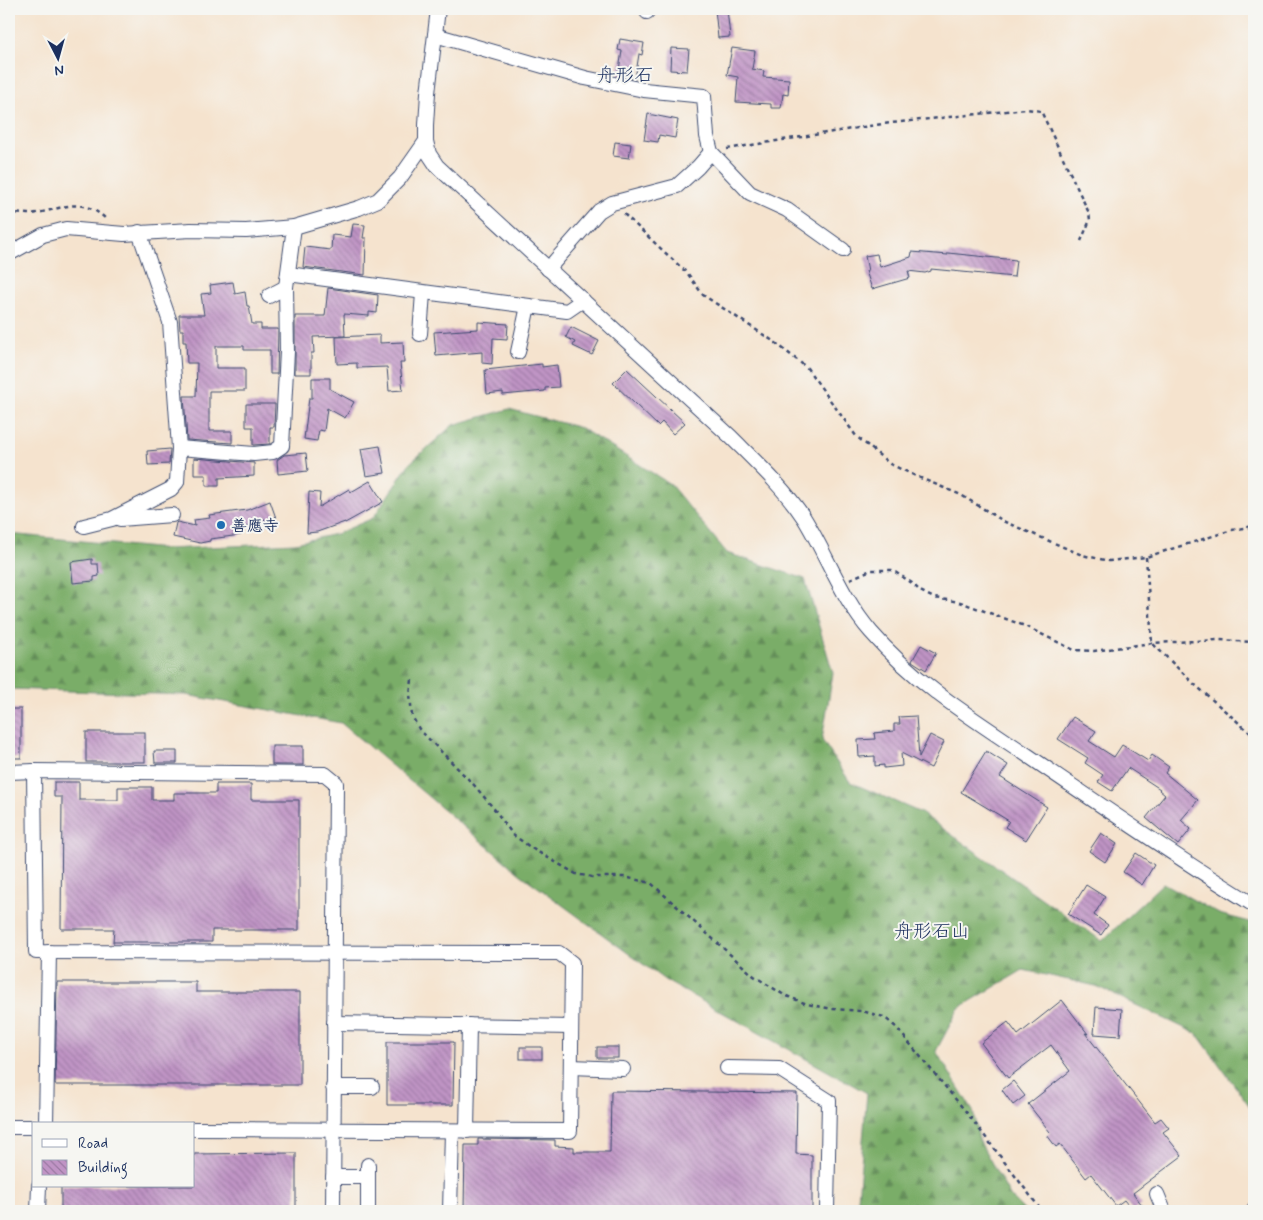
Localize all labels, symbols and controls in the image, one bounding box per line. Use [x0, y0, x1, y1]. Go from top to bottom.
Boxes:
north arrow [32, 32, 82, 82]
text: N [54, 60, 65, 79]
district label: 舟形石 [596, 63, 654, 88]
place label: 善應寺 [231, 516, 279, 537]
marker: 善應寺 [215, 519, 227, 531]
district label: 舟形石山 [894, 919, 970, 944]
legend [32, 1122, 195, 1188]
text: Road [78, 1134, 108, 1154]
text: Building [78, 1158, 128, 1179]

